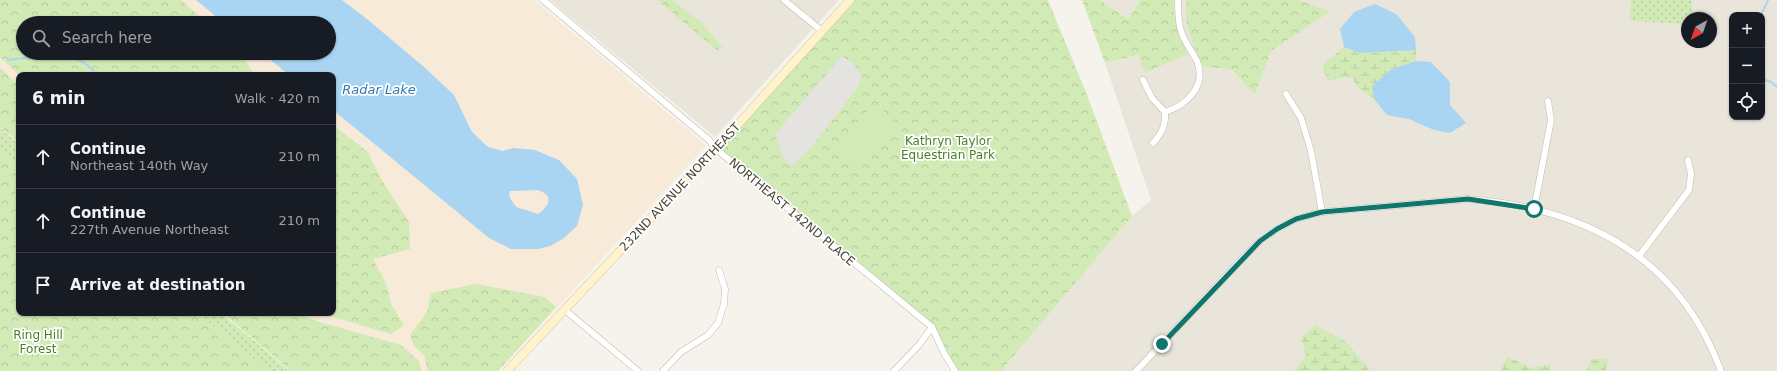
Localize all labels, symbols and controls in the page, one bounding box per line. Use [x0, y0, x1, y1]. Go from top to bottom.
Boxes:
north arrow [1681, 12, 1717, 48]
map controls [1729, 12, 1765, 120]
button: + [1729, 12, 1765, 48]
search box [16, 16, 336, 60]
icon: search [30, 27, 52, 49]
text: Search here [62, 29, 152, 47]
button: − [1729, 48, 1765, 84]
water label: Radar Lake [342, 82, 416, 97]
button: locate [1729, 84, 1765, 120]
text: 6 min [32, 88, 85, 108]
text: Walk · 420 m [235, 91, 320, 106]
street label: 232ND AVENUE NORTHEAST [617, 119, 744, 254]
park label: Kathryn Taylor Equestrian Park [901, 134, 995, 162]
text: Continue [70, 140, 146, 158]
icon: ahead [32, 146, 54, 168]
text: 210 m [278, 149, 320, 164]
street label: NORTHEAST 142ND PLACE [726, 155, 858, 269]
text: Northeast 140th Way [70, 158, 208, 173]
route start [1525, 200, 1543, 218]
text: Continue [70, 204, 146, 222]
icon: ahead [32, 210, 54, 232]
text: 210 m [278, 213, 320, 228]
text: 227th Avenue Northeast [70, 222, 229, 237]
icon: arrive [32, 274, 54, 296]
text: Arrive at destination [70, 276, 245, 294]
park label: Ring Hill Forest [13, 328, 63, 356]
route end [1153, 335, 1171, 353]

